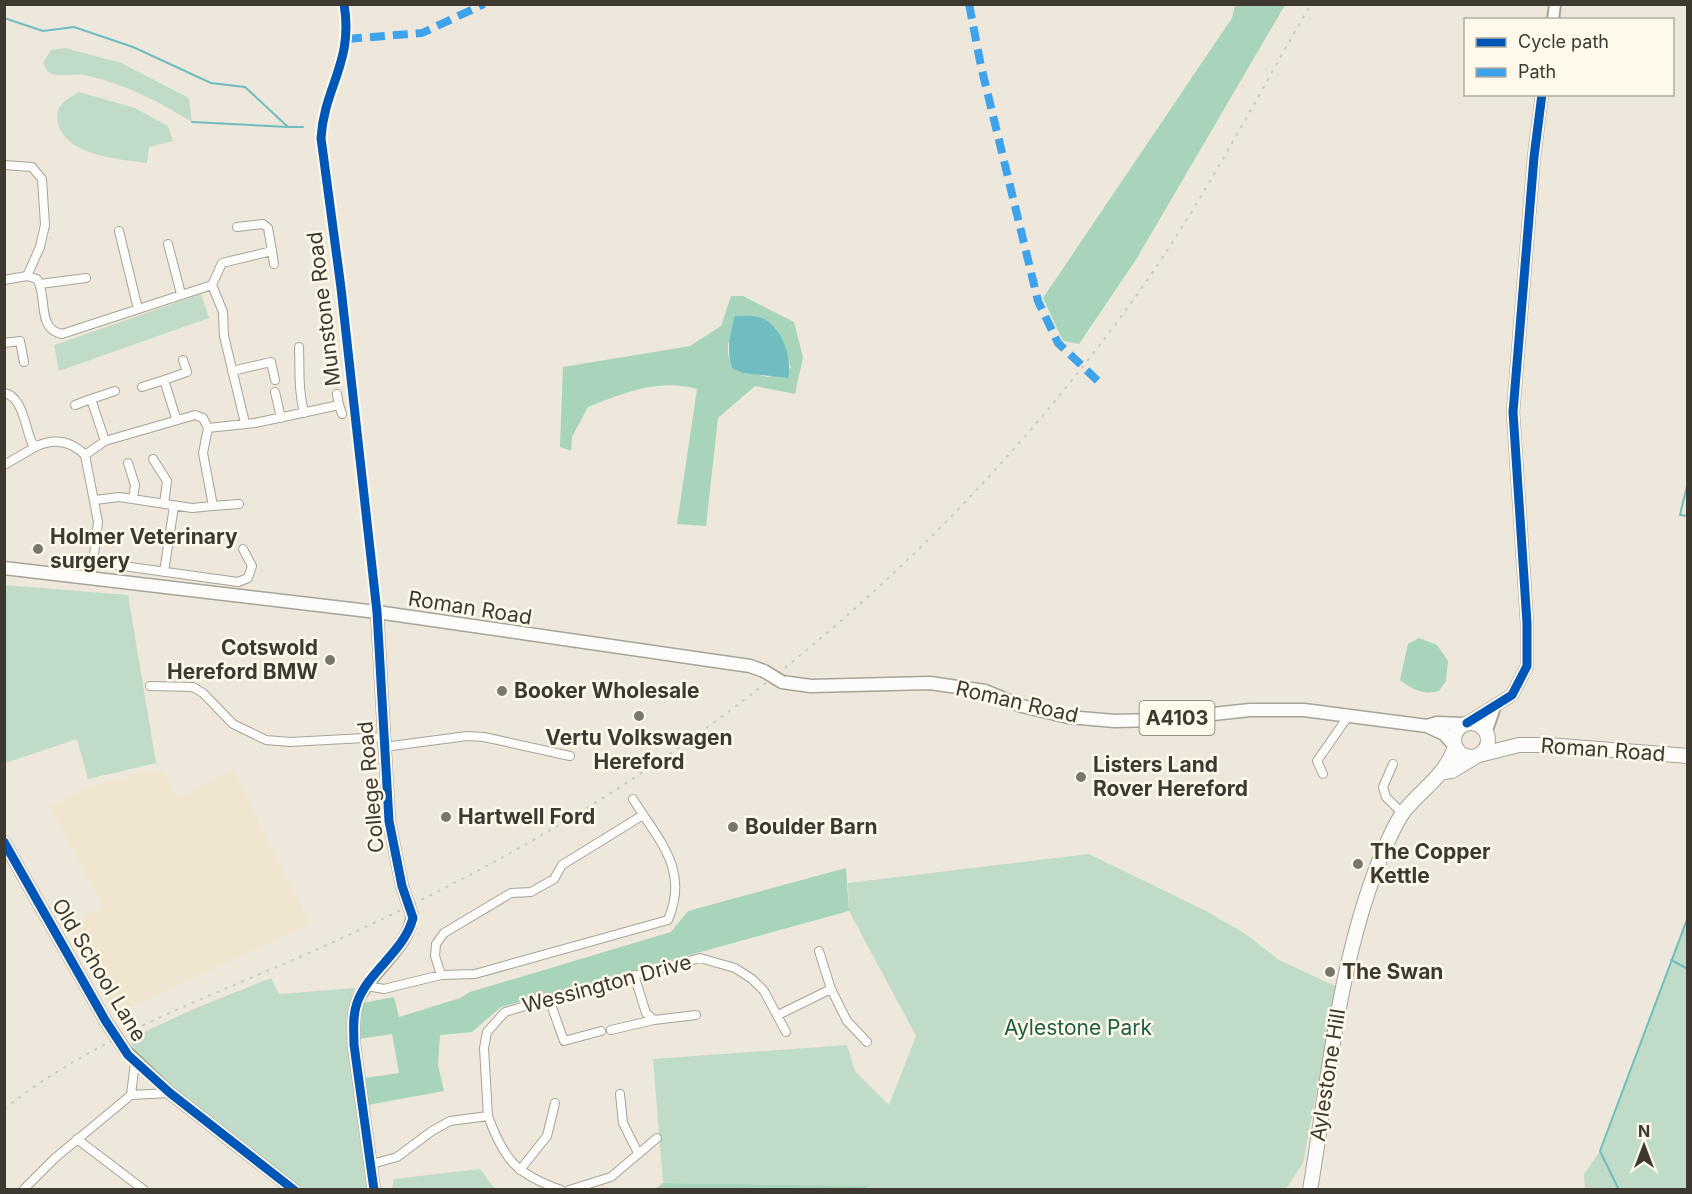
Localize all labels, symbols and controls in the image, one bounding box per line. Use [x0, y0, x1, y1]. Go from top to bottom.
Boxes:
legend [1464, 18, 1674, 96]
text: Cycle path [1518, 31, 1609, 52]
text: Path [1518, 61, 1556, 82]
street label: Munstone Road [302, 230, 345, 388]
place label: Holmer Veterinary surgery [50, 524, 238, 573]
marker: Holmer Veterinary surgery [31, 542, 45, 556]
street label: Roman Road [406, 585, 534, 630]
place label: Cotswold Hereford BMW [167, 635, 318, 684]
marker: Cotswold Hereford BMW [323, 653, 337, 667]
street label: Roman Road [953, 675, 1081, 728]
place label: Booker Wholesale [514, 678, 700, 703]
marker: Booker Wholesale [495, 684, 509, 698]
road number: A4103 [1140, 701, 1214, 735]
marker: Vertu Volkswagen Hereford [632, 709, 646, 723]
street label: College Road [352, 720, 389, 854]
place label: Vertu Volkswagen Hereford [545, 725, 733, 774]
street label: Roman Road [1540, 733, 1666, 766]
place label: Listers Land Rover Hereford [1093, 752, 1248, 801]
marker: Listers Land Rover Hereford [1074, 770, 1088, 784]
place label: Hartwell Ford [458, 804, 595, 829]
marker: Hartwell Ford [439, 810, 453, 824]
place label: Boulder Barn [745, 814, 878, 839]
marker: Boulder Barn [726, 820, 740, 834]
place label: The Copper Kettle [1370, 839, 1491, 888]
marker: The Copper Kettle [1351, 857, 1365, 871]
street label: Old School Lane [47, 894, 152, 1046]
street label: Wessington Drive [520, 949, 694, 1018]
place label: The Swan [1342, 959, 1443, 984]
marker: The Swan [1323, 965, 1337, 979]
street label: Aylestone Hill [1305, 1007, 1350, 1143]
park label: Aylestone Park [1004, 1015, 1153, 1040]
north arrow [1614, 1116, 1674, 1176]
text: N [1638, 1121, 1650, 1141]

